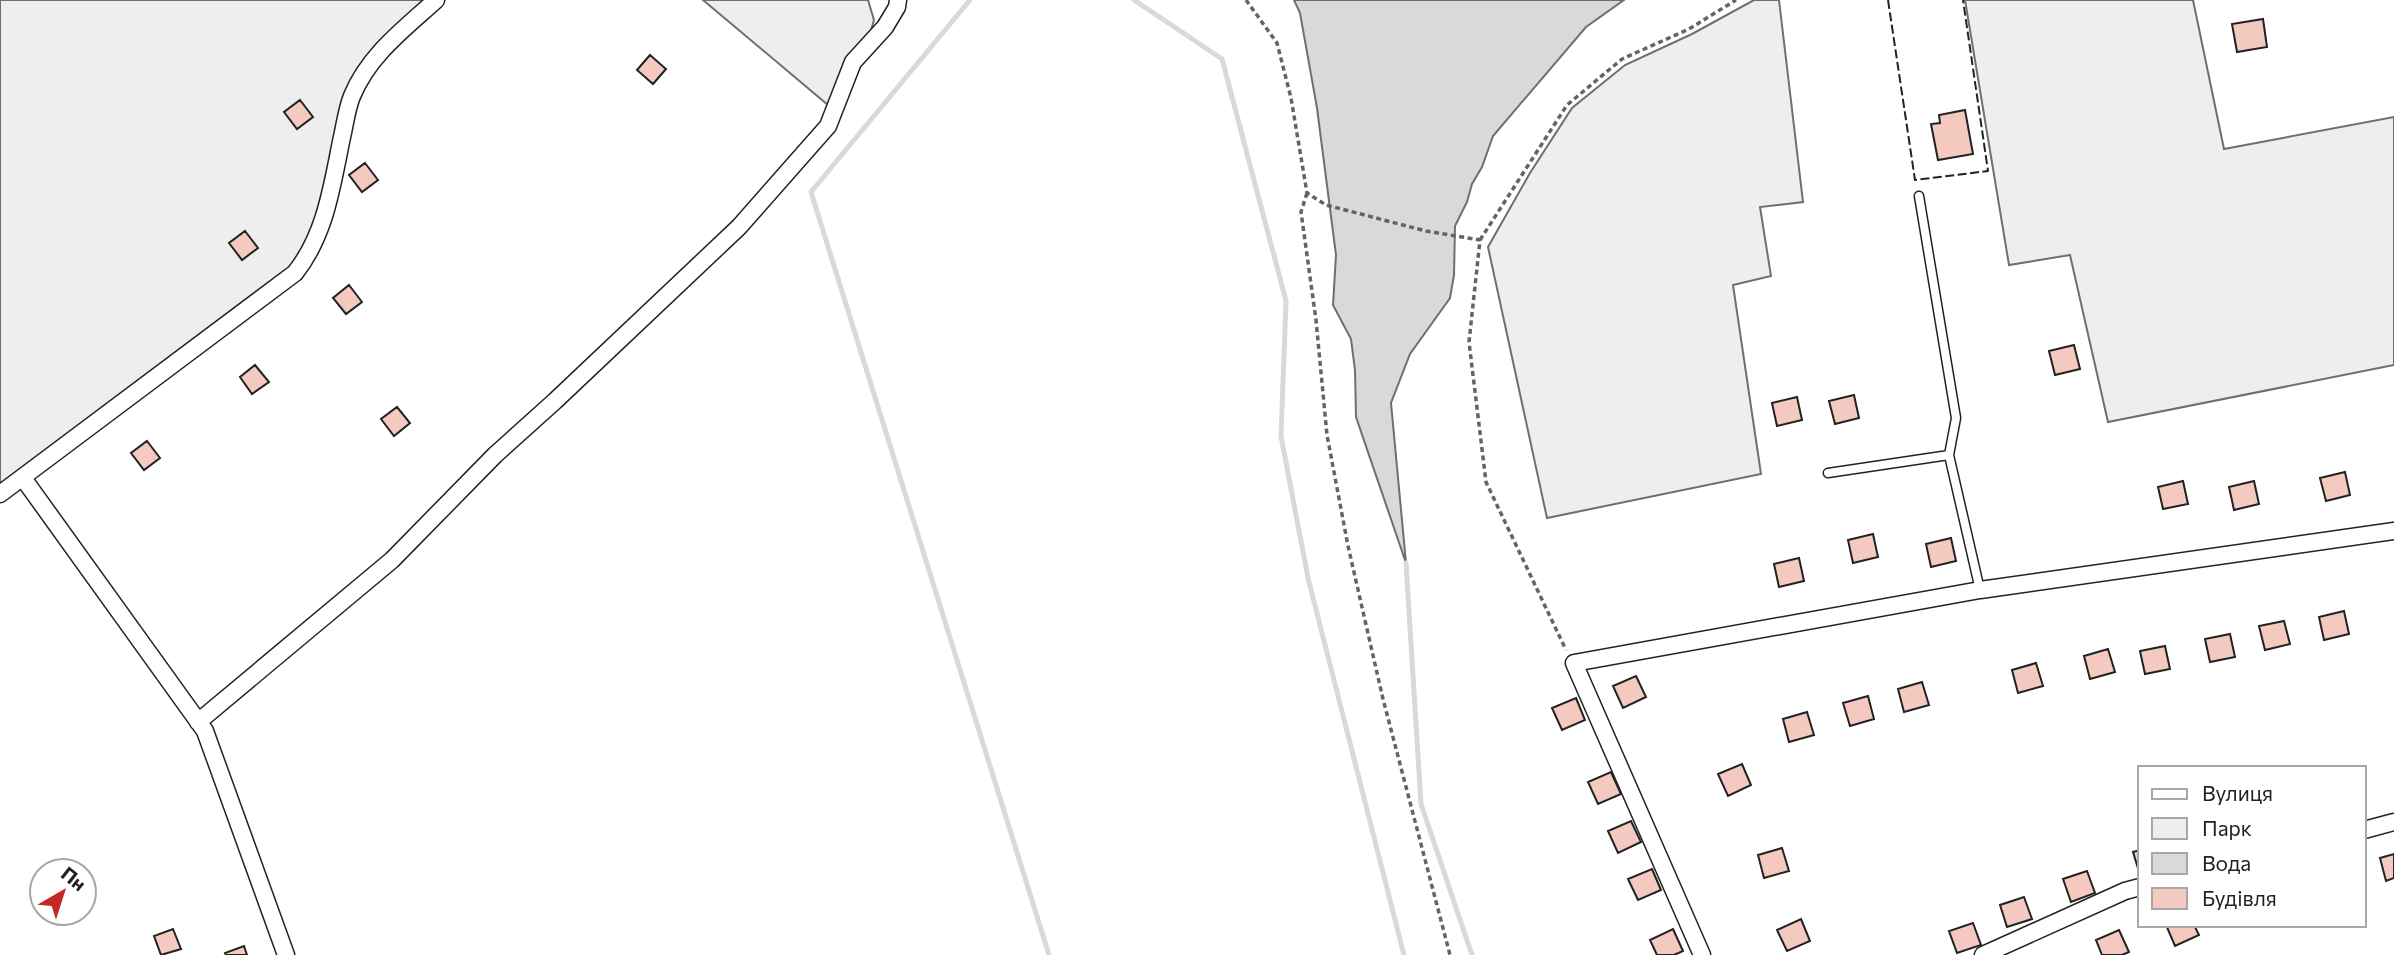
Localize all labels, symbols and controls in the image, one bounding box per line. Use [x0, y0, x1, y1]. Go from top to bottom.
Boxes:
legend [2138, 766, 2366, 927]
text: Вулиця [2202, 780, 2273, 805]
text: Парк [2202, 815, 2252, 840]
text: Вода [2202, 850, 2251, 875]
north arrow [28, 857, 98, 927]
text: Пн [57, 862, 91, 895]
text: Будівля [2202, 885, 2277, 910]

